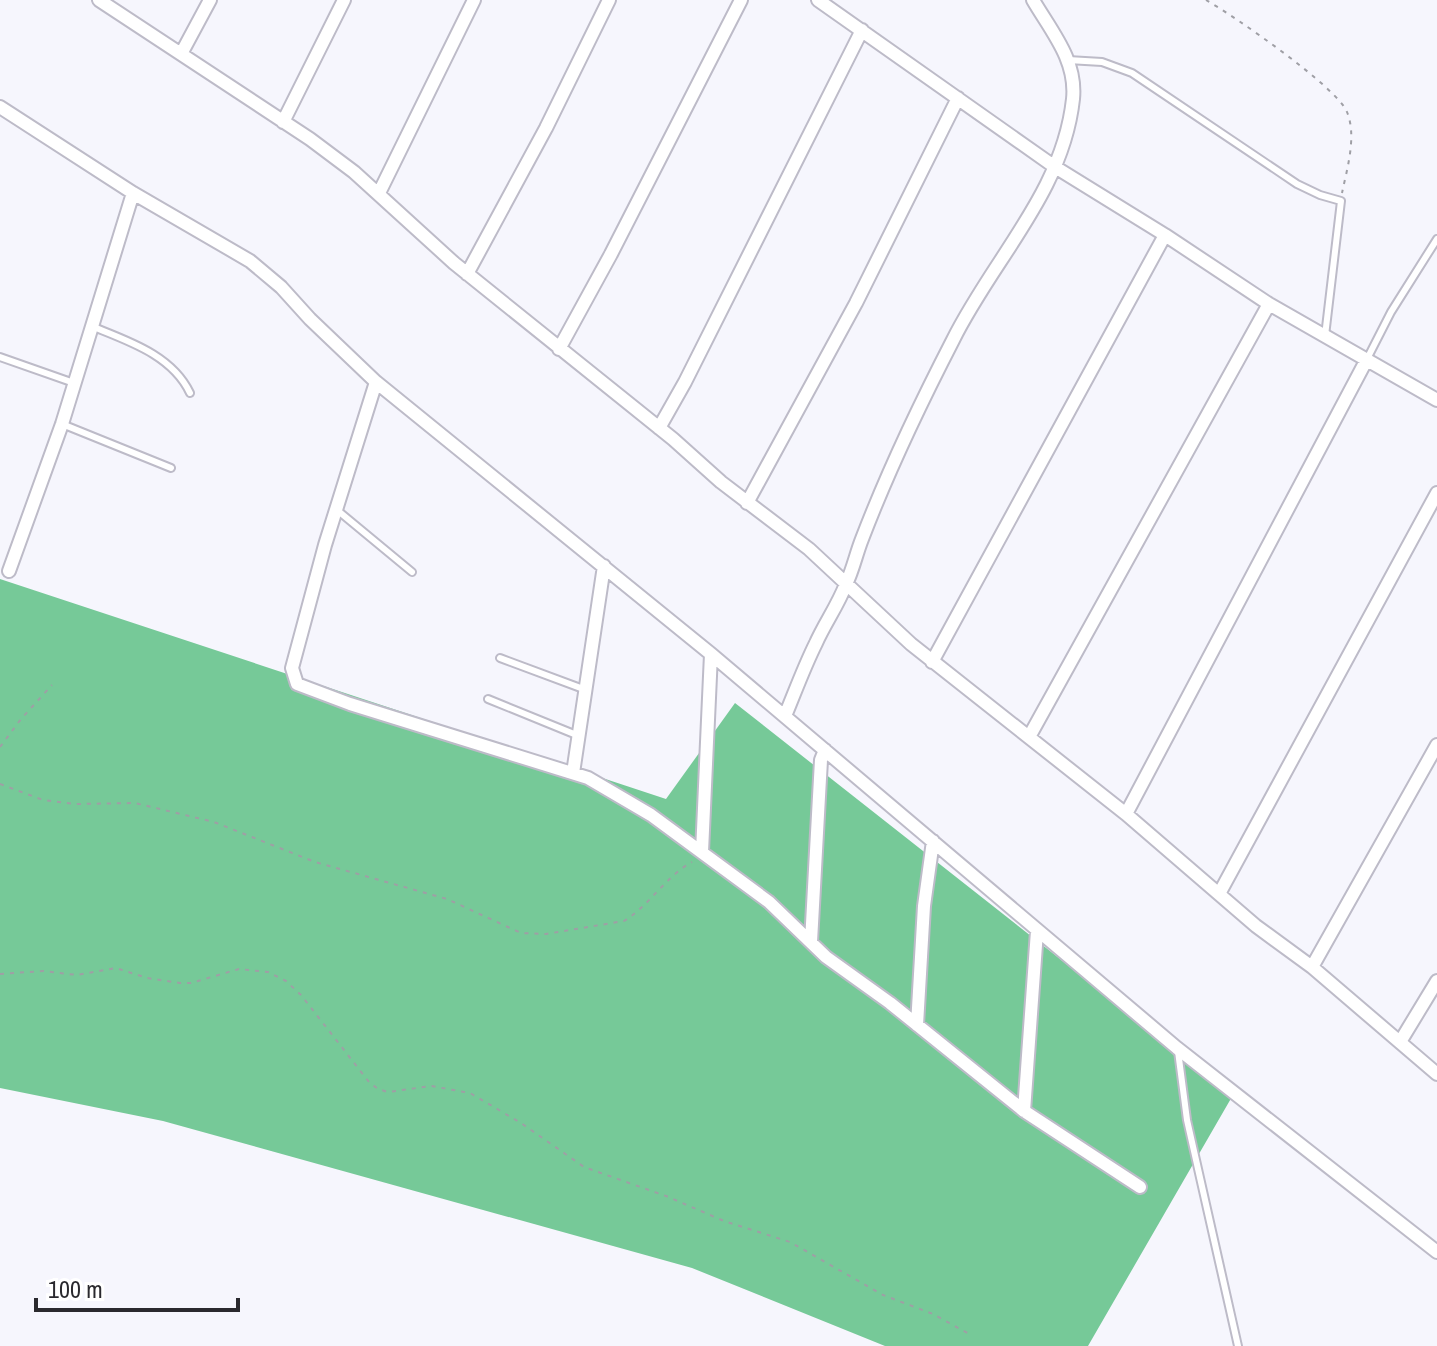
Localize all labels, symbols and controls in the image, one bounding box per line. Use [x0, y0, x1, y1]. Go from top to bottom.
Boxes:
scale bar [36, 1262, 238, 1312]
text: 100 m [48, 1273, 103, 1305]

